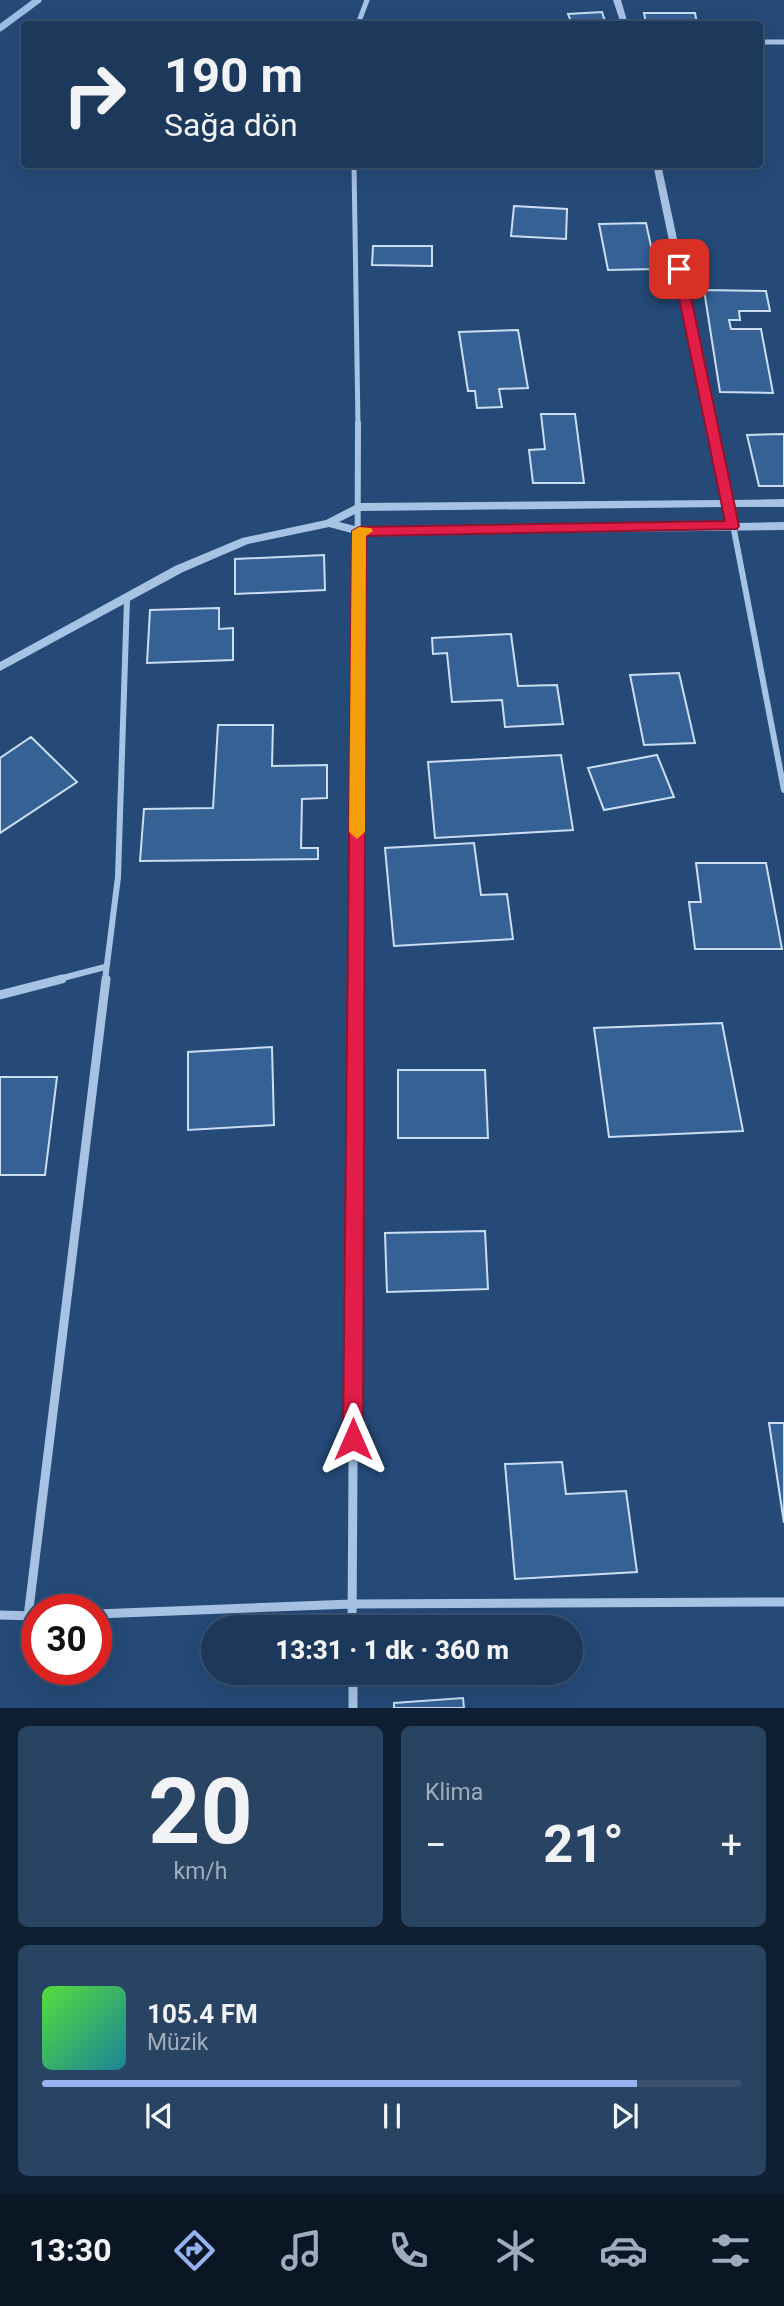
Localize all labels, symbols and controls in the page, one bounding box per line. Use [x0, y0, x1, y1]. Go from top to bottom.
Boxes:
text: 190 m [164, 47, 303, 104]
icon: right [49, 49, 140, 140]
text: Sağa dön [164, 106, 298, 144]
pin [649, 239, 709, 299]
icon: arrive [660, 250, 698, 288]
position arrow [316, 1402, 390, 1476]
speed limit sign: 30 [21, 1594, 112, 1685]
text: 13:31 · 1 dk · 360 m [275, 1635, 509, 1665]
text: 20 [148, 1759, 253, 1865]
text: Klima [425, 1779, 483, 1806]
text: 21° [543, 1814, 624, 1875]
text: − [425, 1823, 447, 1867]
text: + [720, 1823, 742, 1867]
text: km/h [174, 1858, 228, 1885]
text: 105.4 FM [147, 1999, 258, 2029]
text: Müzik [147, 2029, 208, 2056]
icon: previous [140, 2097, 178, 2135]
icon: pause [373, 2097, 411, 2135]
icon: next [606, 2097, 644, 2135]
icon: directions [170, 2226, 219, 2275]
icon: music [277, 2226, 326, 2275]
icon: phone [384, 2226, 433, 2275]
icon: climate [491, 2226, 540, 2275]
icon: car [599, 2226, 648, 2275]
icon: filters [706, 2226, 755, 2275]
text: 13:30 [29, 2231, 112, 2269]

